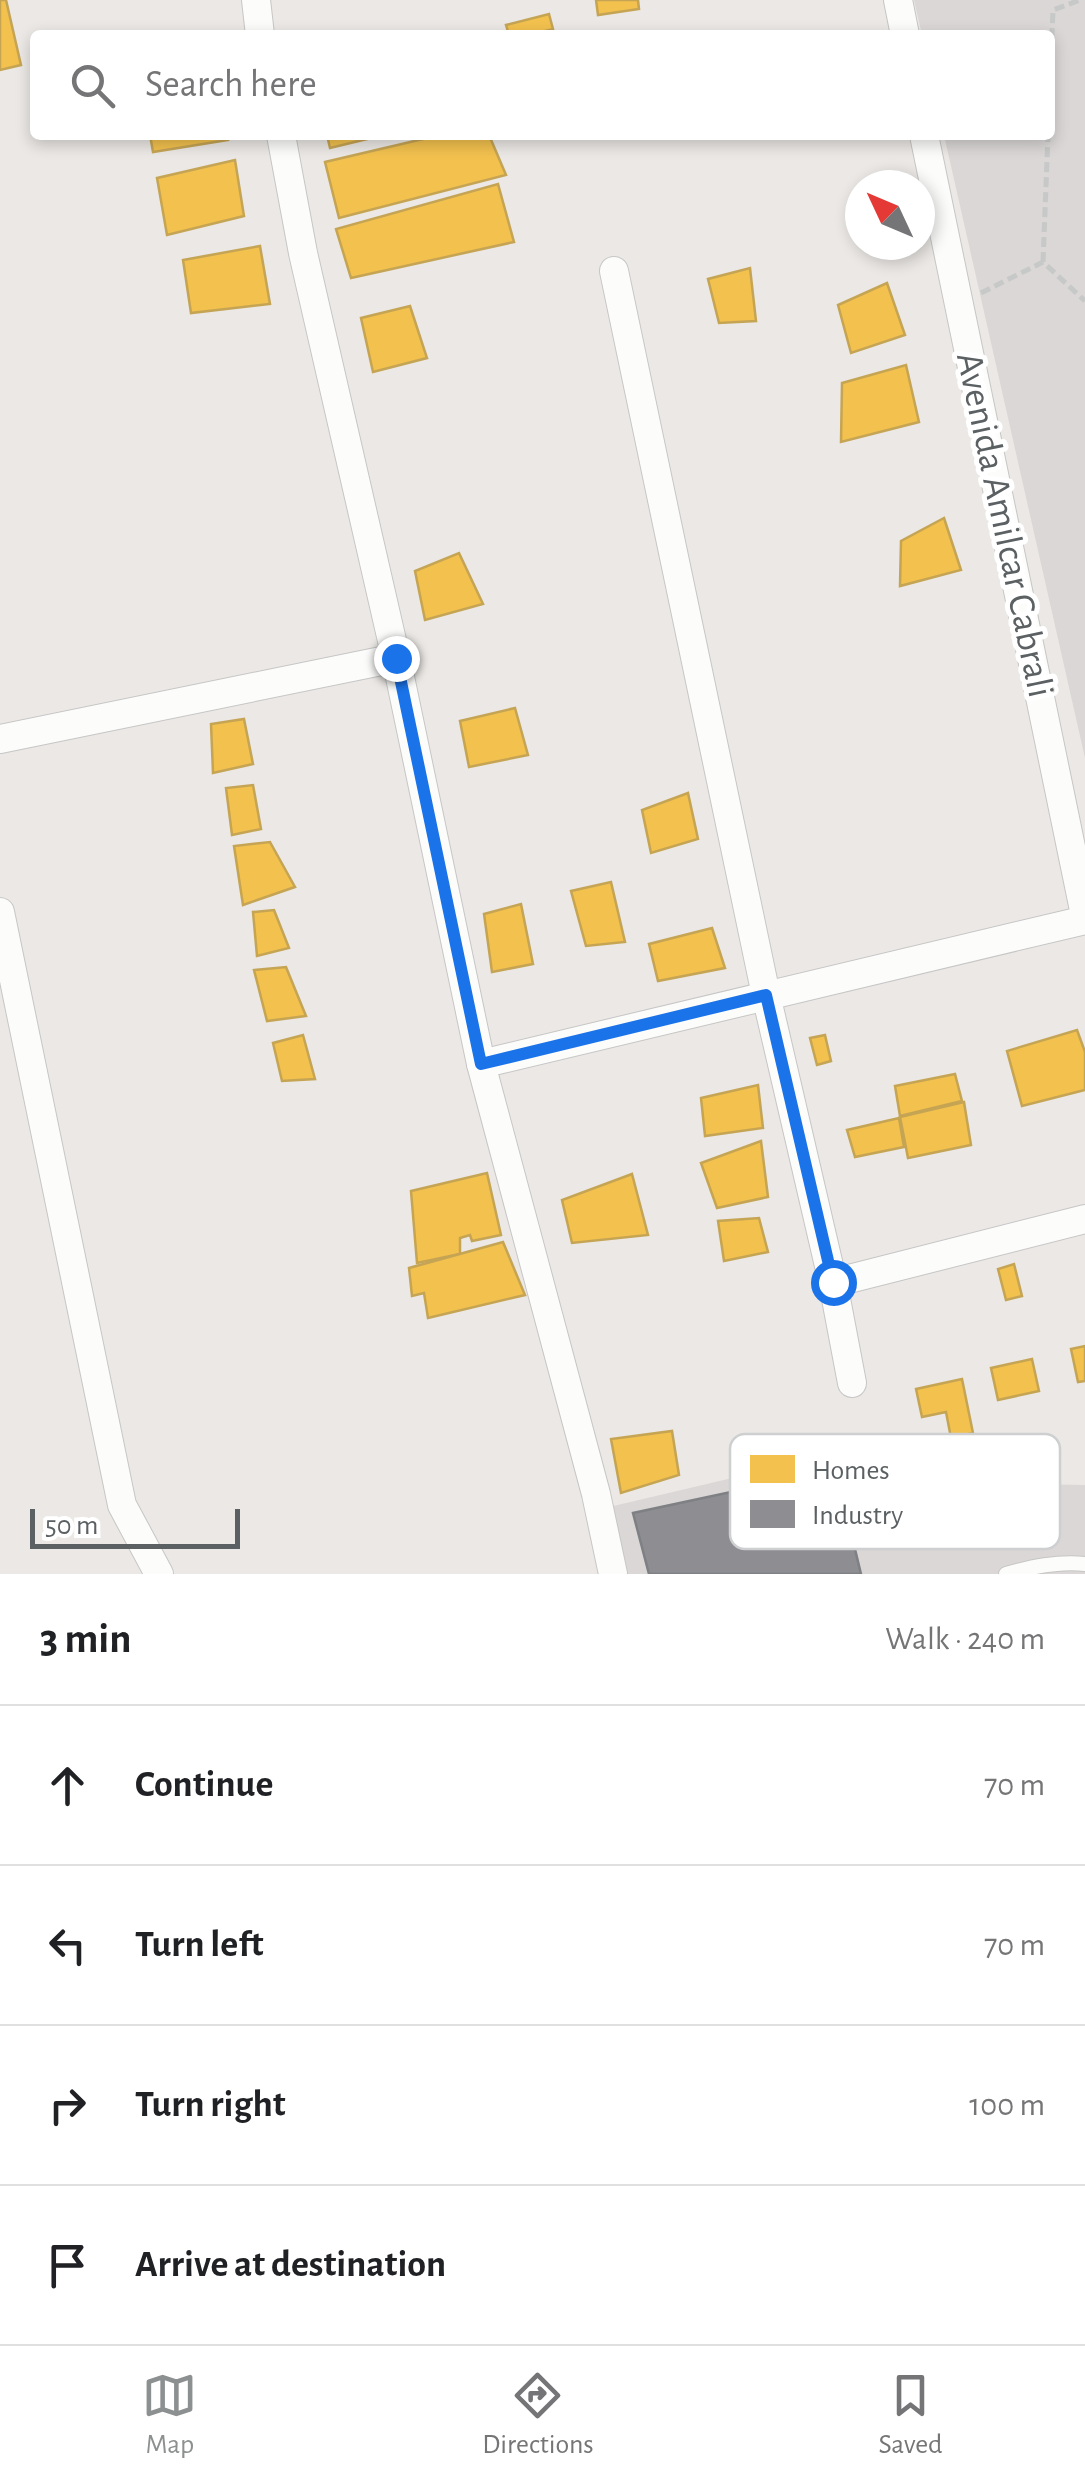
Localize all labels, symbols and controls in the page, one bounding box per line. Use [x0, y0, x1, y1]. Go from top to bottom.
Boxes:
search box [30, 30, 1055, 140]
icon: search [65, 58, 120, 113]
text: Search here [145, 66, 317, 104]
north arrow [845, 170, 935, 260]
street label: Avenida Amilcar Cabrali [949, 349, 1059, 701]
route end [374, 636, 420, 682]
route start [811, 1260, 857, 1306]
legend [730, 1434, 1060, 1549]
text: Homes [812, 1457, 890, 1485]
text: Industry [812, 1502, 903, 1530]
scale bar [30, 1504, 240, 1548]
text: 50 m [45, 1512, 99, 1540]
text: 3 min [40, 1618, 132, 1660]
text: Walk · 240 m [885, 1623, 1045, 1655]
icon: ahead [40, 1758, 95, 1813]
text: Continue [135, 1766, 273, 1804]
text: 70 m [984, 1769, 1045, 1801]
icon: left [40, 1918, 95, 1973]
text: Turn left [135, 1926, 263, 1964]
text: 70 m [984, 1929, 1045, 1961]
icon: right [40, 2078, 95, 2133]
text: Turn right [135, 2086, 285, 2124]
text: 100 m [969, 2089, 1045, 2121]
icon: arrive [40, 2238, 95, 2293]
text: Arrive at destination [135, 2246, 446, 2284]
tab: Map [142, 2368, 197, 2462]
tab: Directions [482, 2368, 594, 2462]
tab: Saved [879, 2368, 943, 2462]

